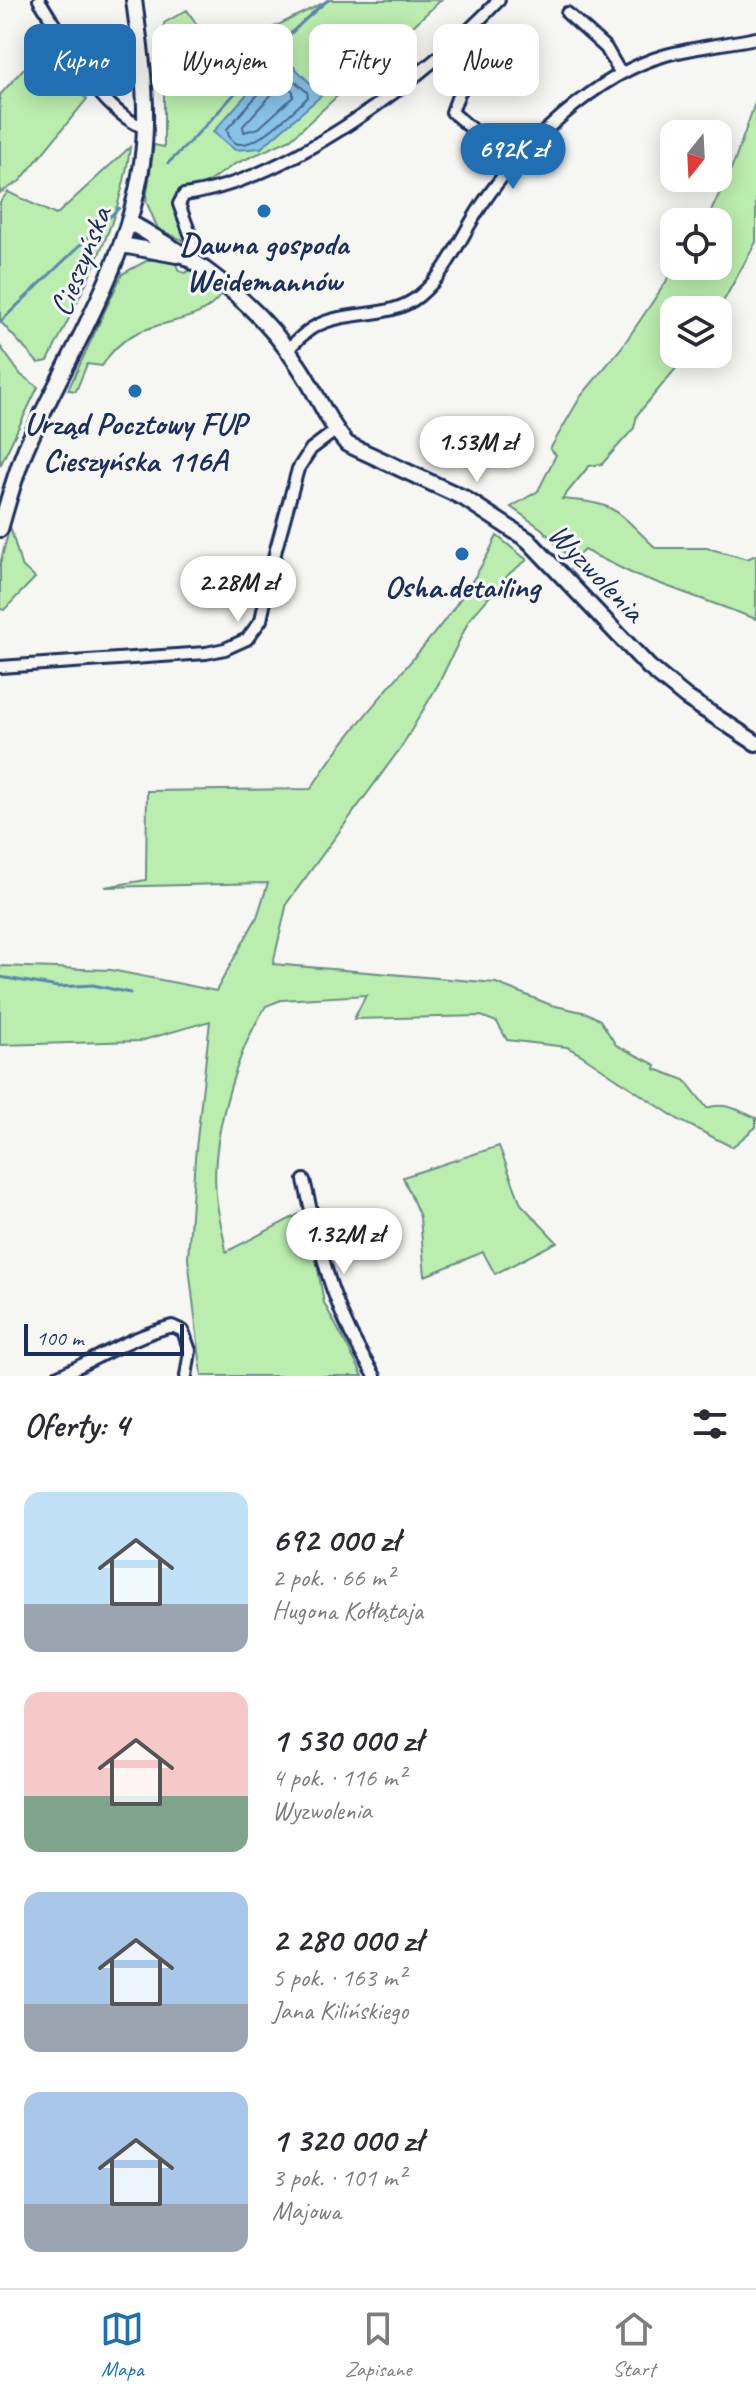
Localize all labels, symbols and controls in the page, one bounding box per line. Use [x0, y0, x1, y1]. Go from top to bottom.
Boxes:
chip: Kupno [24, 24, 136, 96]
chip: Wynajem [152, 24, 293, 96]
chip: Filtry [309, 24, 417, 96]
chip: Nowe [433, 24, 539, 96]
north arrow [660, 120, 732, 192]
map controls [660, 120, 732, 368]
pin: 692K zł [439, 123, 587, 191]
text: 692K zł [479, 132, 547, 165]
street label: Cieszyńska [40, 199, 122, 322]
marker: Dawna gospoda Weidemannów [255, 202, 273, 220]
button: locate [660, 208, 732, 280]
place label: Dawna gospoda Weidemannów [180, 223, 351, 301]
button: layers [660, 296, 732, 368]
marker: Urząd Pocztowy FUP Cieszyńska 116A [126, 382, 144, 400]
place label: Urząd Pocztowy FUP Cieszyńska 116A [24, 403, 251, 481]
pin: 1.53M zł [394, 416, 560, 484]
text: 1.53M zł [437, 425, 517, 458]
street label: Wyzwolenia [539, 514, 655, 632]
marker: Osha.detailing [453, 545, 471, 563]
pin: 2.28M zł [155, 556, 321, 624]
text: 2.28M zł [198, 565, 278, 598]
place label: Osha.detailing [385, 566, 543, 607]
pin: 1.32M zł [261, 1208, 427, 1276]
text: 1.32M zł [304, 1217, 384, 1250]
scale bar [24, 1320, 184, 1356]
text: 100 m [36, 1324, 83, 1352]
icon: filters [688, 1402, 732, 1446]
text: Oferty: 4 [24, 1403, 129, 1446]
text: 692 000 zł [272, 1518, 399, 1561]
icon: home [88, 1524, 184, 1620]
text: 2 pok. · 66 m² [272, 1561, 394, 1594]
text: Hugona Kołłątaja [272, 1594, 423, 1627]
text: 1 530 000 zł [272, 1718, 422, 1761]
icon: home [88, 1724, 184, 1820]
text: 4 pok. · 116 m² [272, 1761, 405, 1794]
text: Wyzwolenia [272, 1794, 372, 1827]
text: 2 280 000 zł [272, 1918, 422, 1961]
icon: home [88, 1924, 184, 2020]
text: 5 pok. · 163 m² [272, 1961, 405, 1994]
text: Jana Kilińskiego [272, 1994, 408, 2027]
text: 1 320 000 zł [272, 2118, 422, 2161]
icon: home [88, 2124, 184, 2220]
text: 3 pok. · 101 m² [272, 2161, 405, 2194]
text: Majowa [272, 2194, 341, 2227]
tab: Mapa [100, 2307, 144, 2383]
tab: Zapisane [345, 2307, 411, 2383]
tab: Start [612, 2307, 656, 2383]

